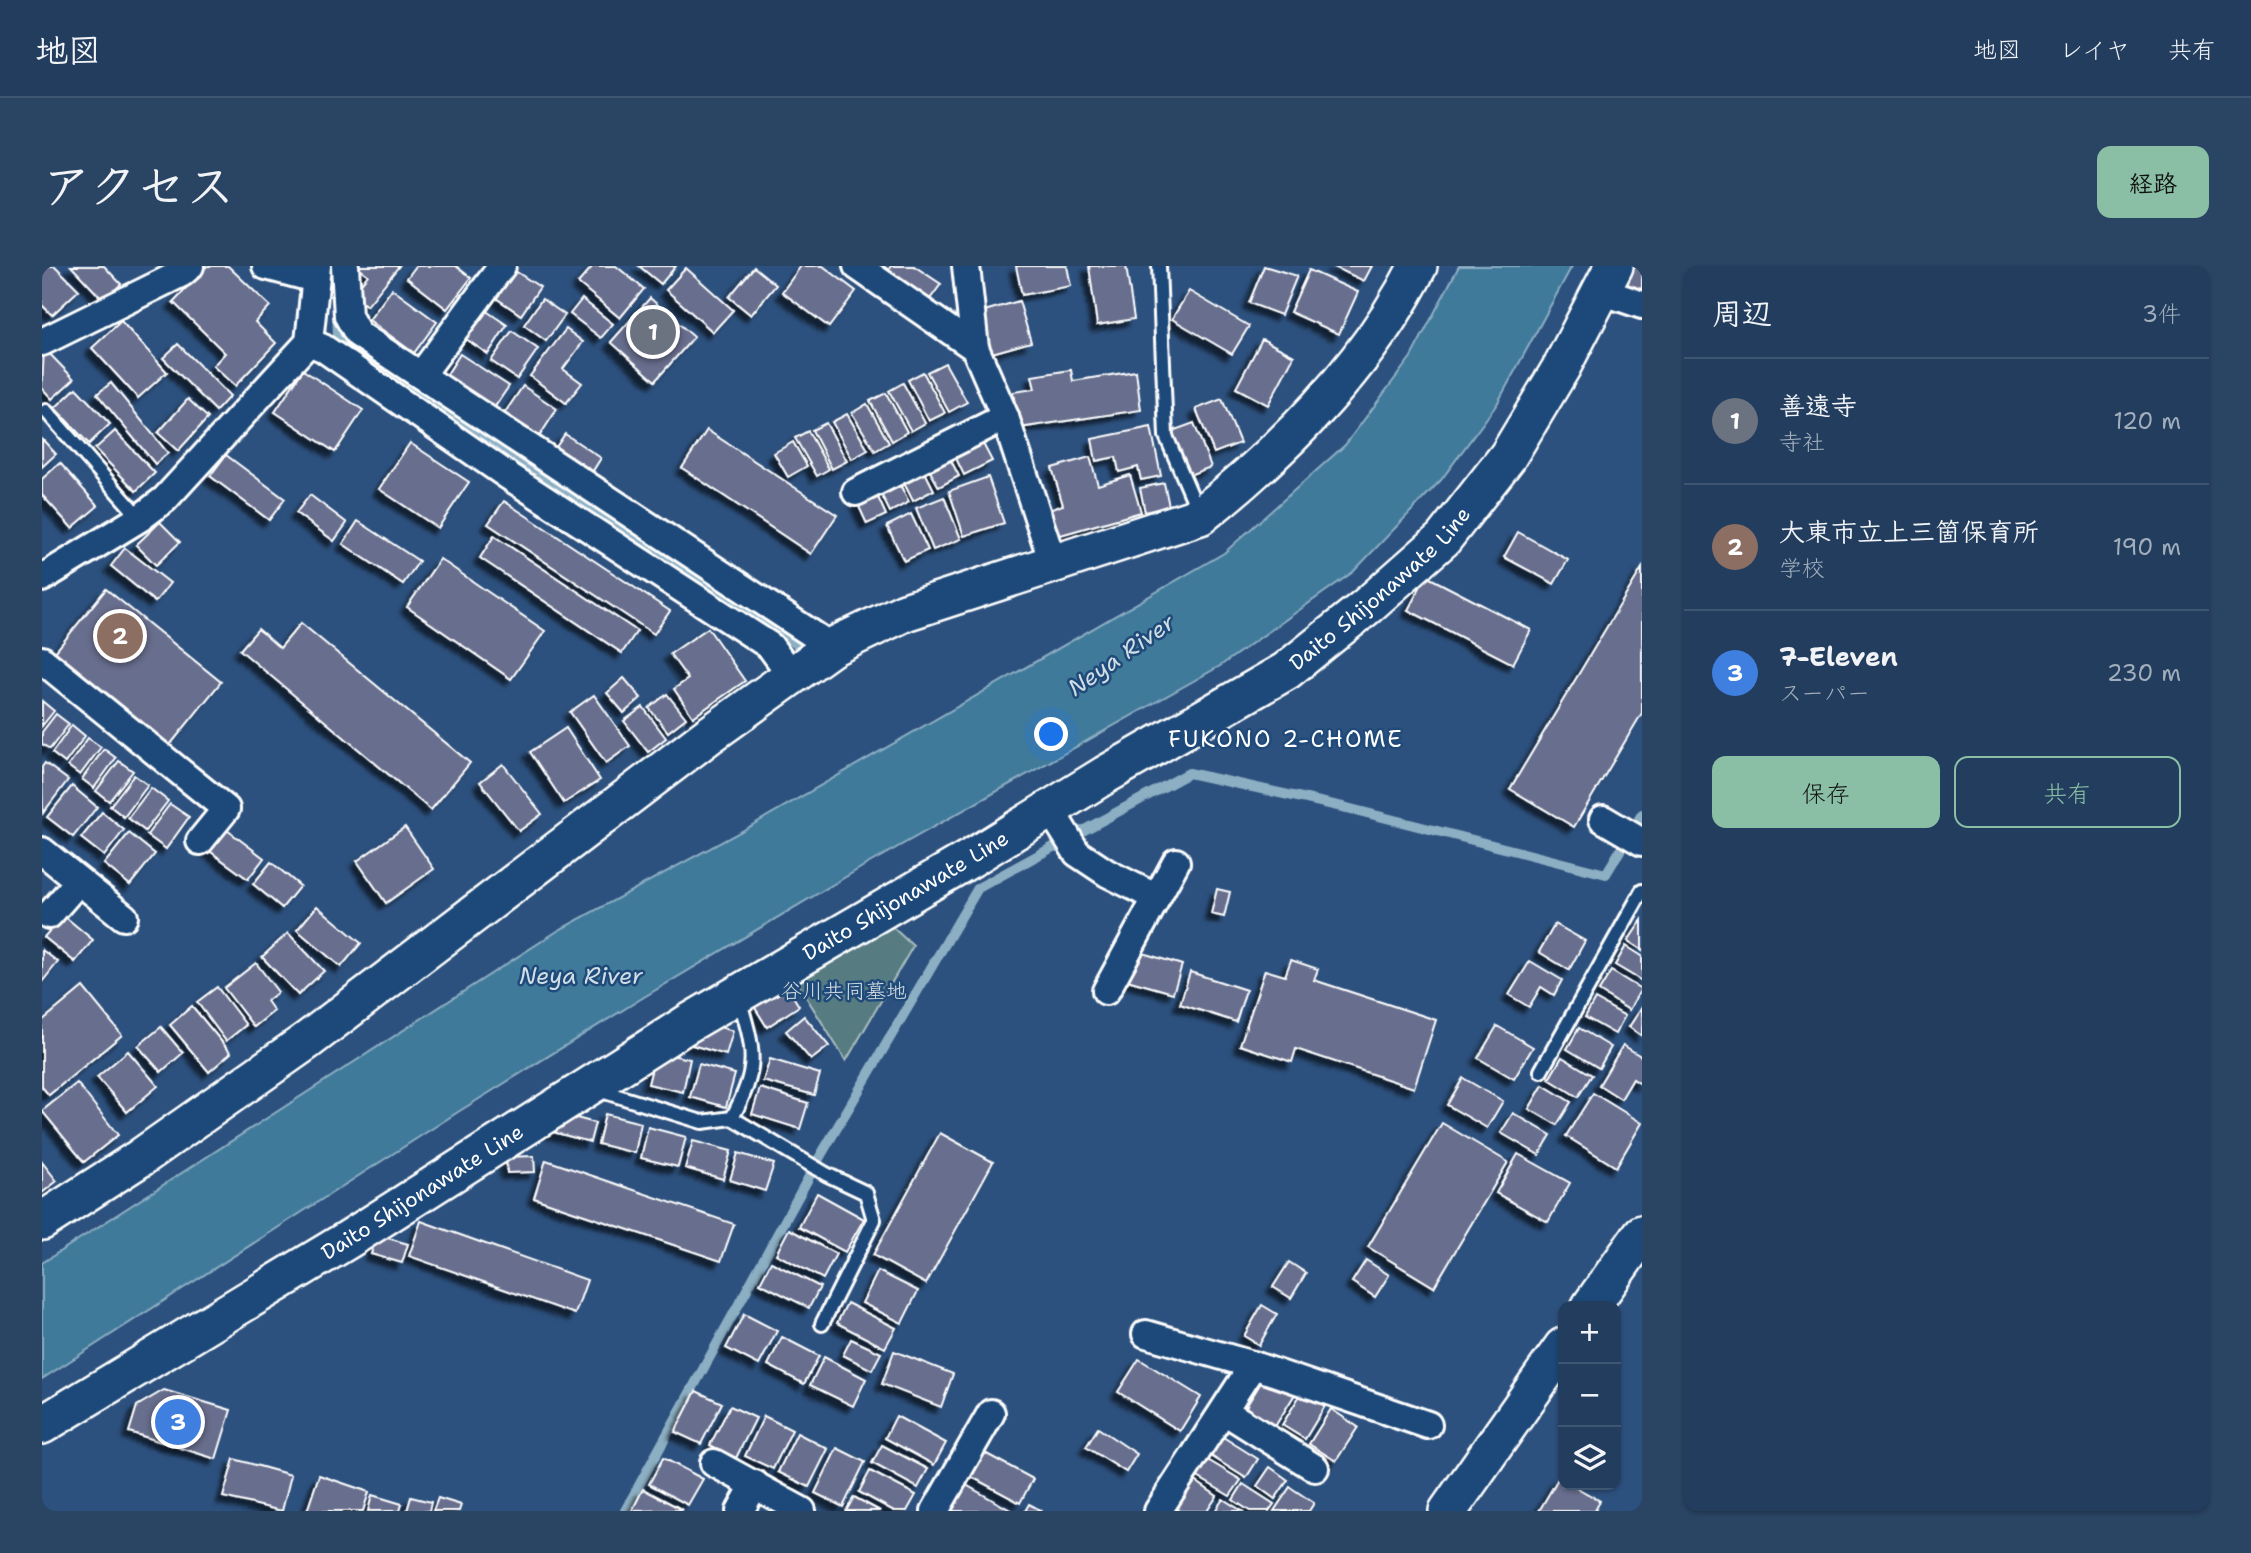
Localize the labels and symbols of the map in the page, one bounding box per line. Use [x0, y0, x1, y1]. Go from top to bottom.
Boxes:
pin: 1 [630, 306, 676, 358]
street label: Daito Shijonawate Line [1284, 501, 1477, 677]
water label: Neya River [1062, 607, 1181, 703]
pin: 2 [97, 610, 143, 662]
your location [1034, 717, 1068, 751]
district label: FUKONO 2-CHOME [1168, 724, 1404, 754]
street label: Daito Shijonawate Line [798, 824, 1014, 967]
water label: Neya River [519, 961, 644, 991]
park label: 谷川共同墓地 [781, 977, 907, 1005]
street label: Daito Shijonawate Line [316, 1118, 529, 1267]
pin: 3 [155, 1396, 201, 1448]

